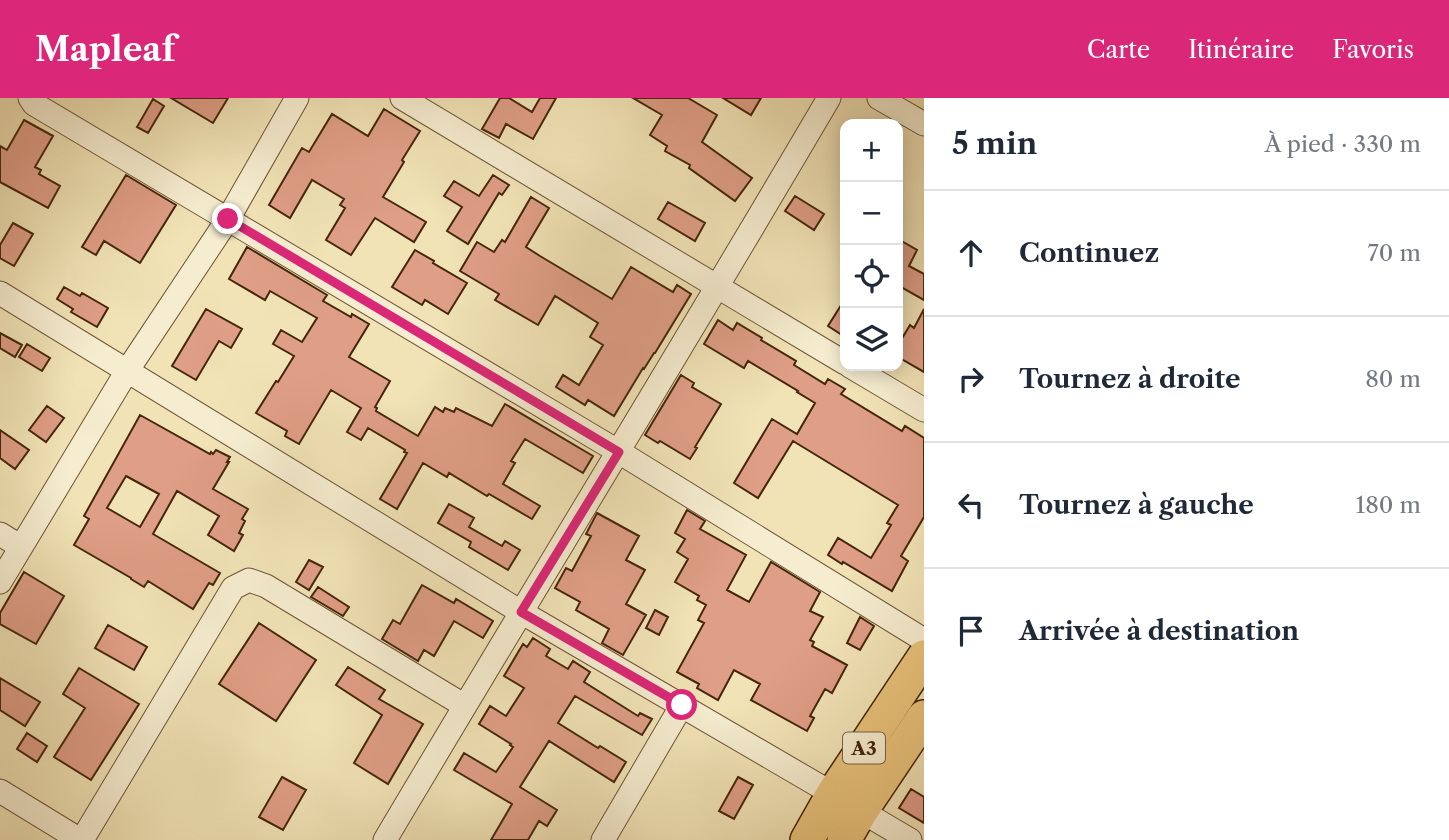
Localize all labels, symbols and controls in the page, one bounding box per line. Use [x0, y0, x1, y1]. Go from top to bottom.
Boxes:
text: Mapleaf [35, 29, 175, 70]
text: Carte [1087, 35, 1150, 64]
text: Itinéraire [1188, 35, 1294, 64]
text: Favoris [1332, 35, 1414, 64]
map controls [840, 119, 903, 371]
button: + [840, 119, 903, 182]
text: 5 min [952, 125, 1037, 162]
text: À pied · 330 m [1264, 130, 1421, 158]
button: − [840, 182, 903, 245]
route end [212, 203, 243, 234]
icon: ahead [952, 234, 990, 272]
text: Continuez [1019, 237, 1159, 269]
text: 70 m [1368, 239, 1421, 267]
button: locate [840, 245, 903, 308]
button: layers [840, 308, 903, 371]
icon: right [952, 360, 990, 398]
text: Tournez à droite [1019, 363, 1241, 395]
text: 80 m [1365, 365, 1421, 393]
icon: left [952, 486, 990, 524]
text: Tournez à gauche [1019, 489, 1254, 521]
text: 180 m [1356, 491, 1421, 519]
icon: arrive [952, 612, 990, 650]
text: Arrivée à destination [1019, 615, 1299, 647]
route start [666, 689, 697, 720]
road number: A3 [843, 733, 885, 764]

